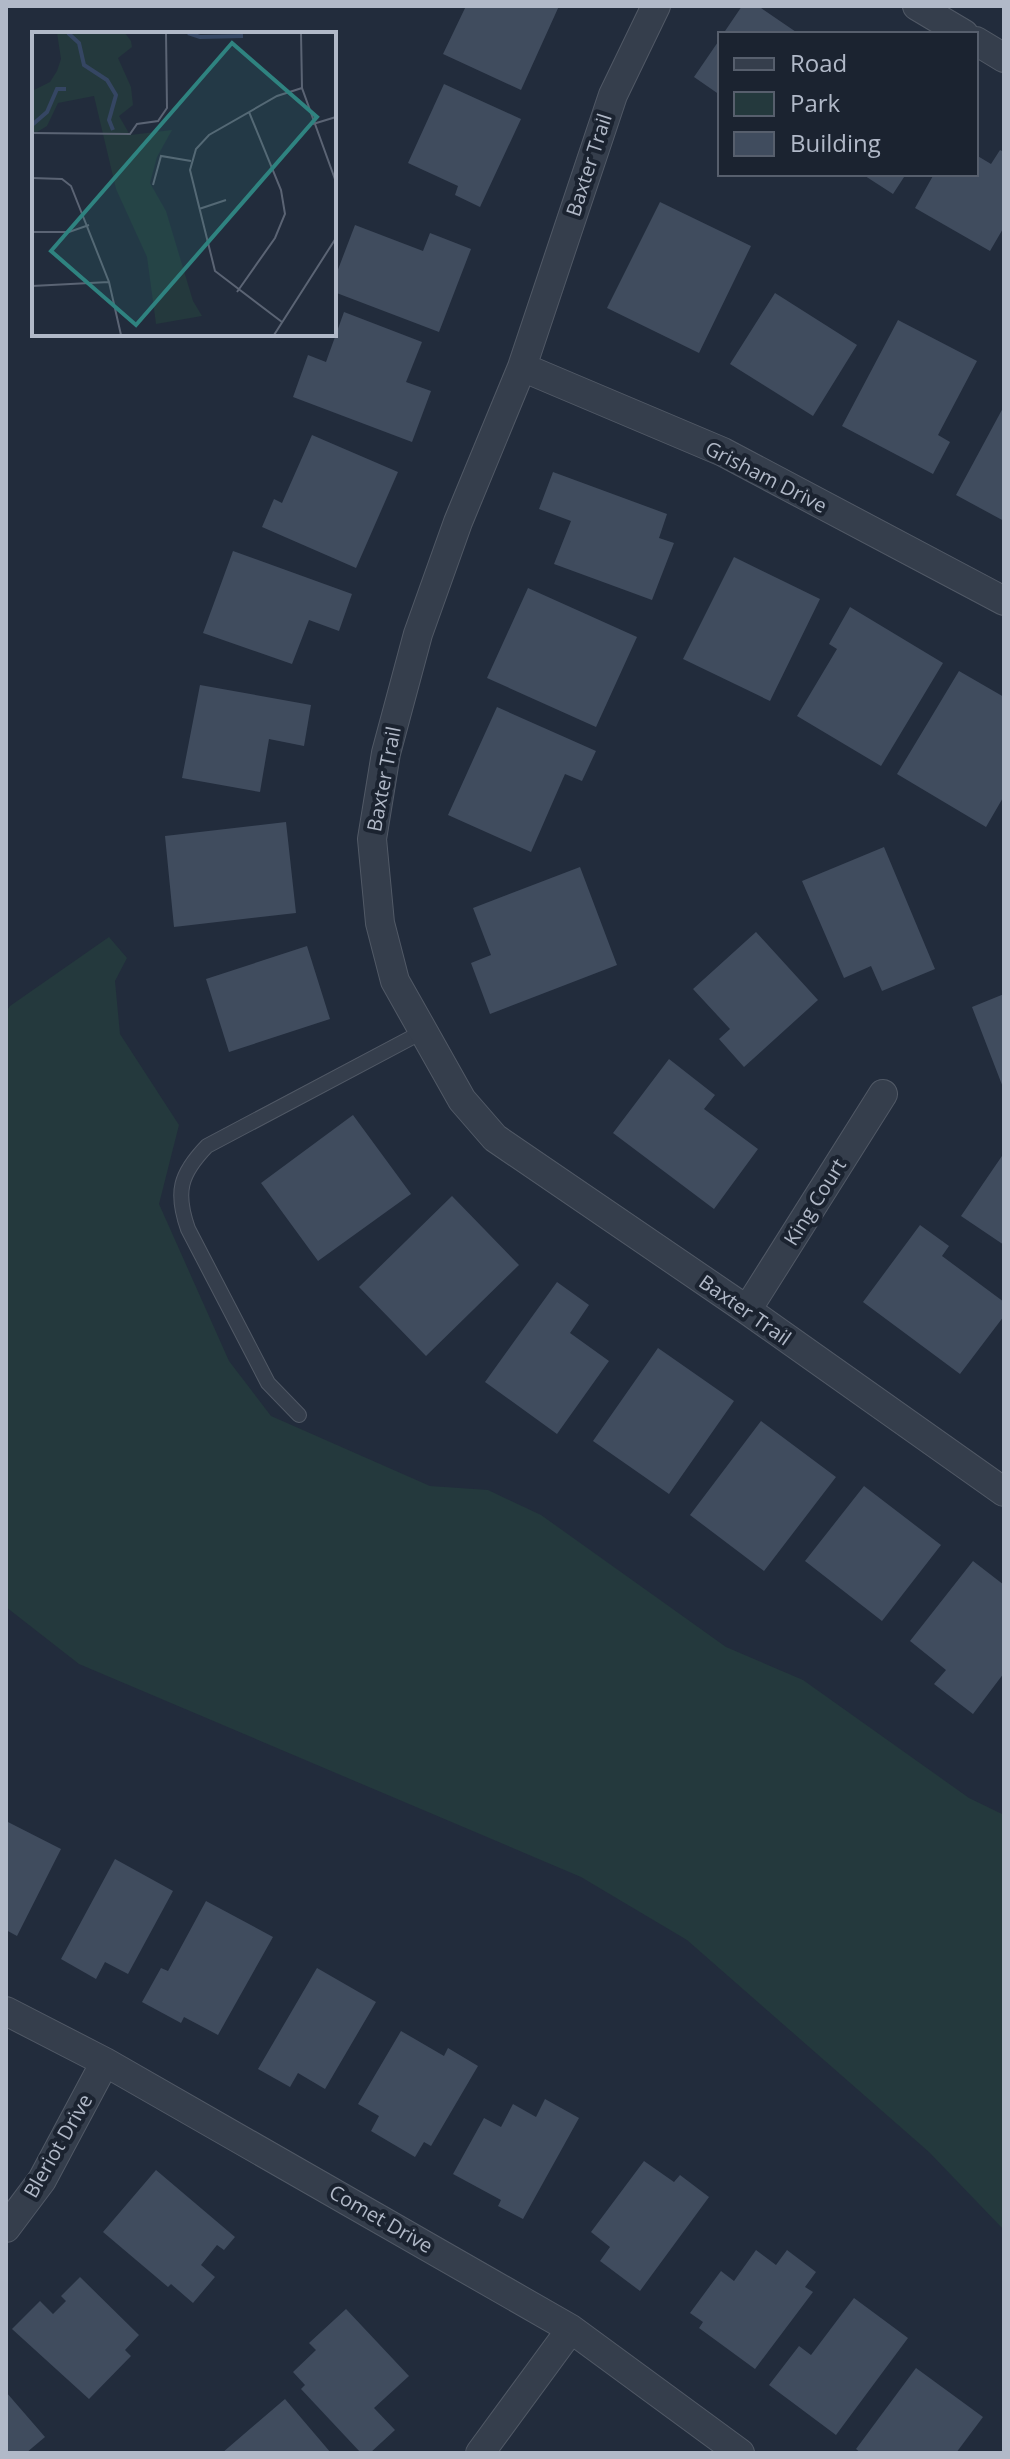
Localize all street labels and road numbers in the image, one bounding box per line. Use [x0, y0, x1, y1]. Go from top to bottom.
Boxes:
street label: Baxter Trail [559, 110, 618, 220]
street label: Grisham Drive [701, 434, 832, 519]
street label: Baxter Trail [360, 724, 407, 834]
street label: King Court [777, 1153, 852, 1250]
street label: Baxter Trail [694, 1268, 797, 1351]
street label: Bleriot Drive [17, 2089, 98, 2203]
street label: Comet Drive [324, 2178, 438, 2259]

